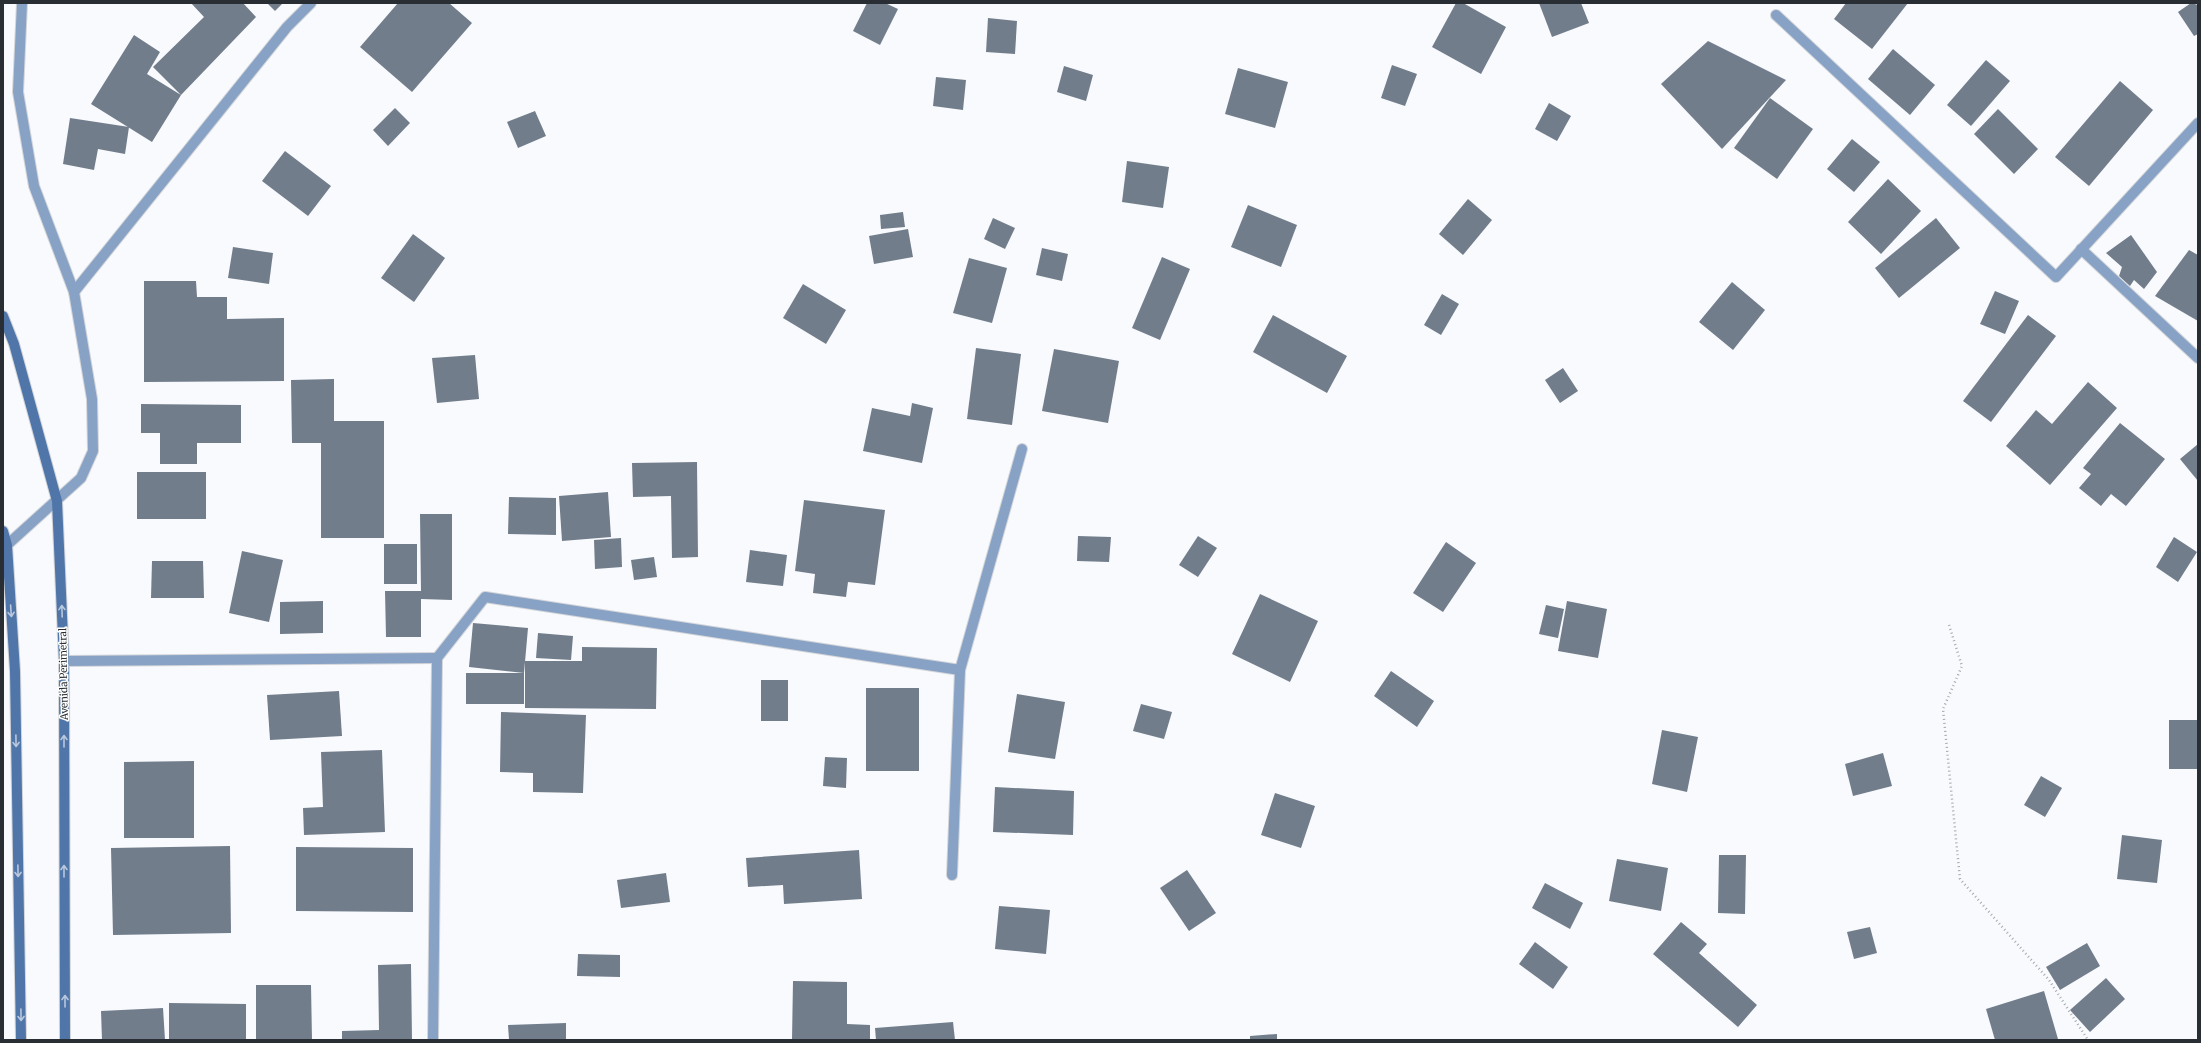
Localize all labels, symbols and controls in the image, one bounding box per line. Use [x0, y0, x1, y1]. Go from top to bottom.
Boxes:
one-way arrow [7, 604, 14, 617]
one-way arrow [58, 605, 66, 618]
street label: Avenida Perimetral [56, 628, 71, 721]
one-way arrow [12, 734, 20, 747]
one-way arrow [60, 735, 68, 748]
one-way arrow [14, 864, 22, 877]
one-way arrow [61, 865, 68, 878]
one-way arrow [61, 995, 69, 1008]
one-way arrow [17, 1008, 25, 1021]

